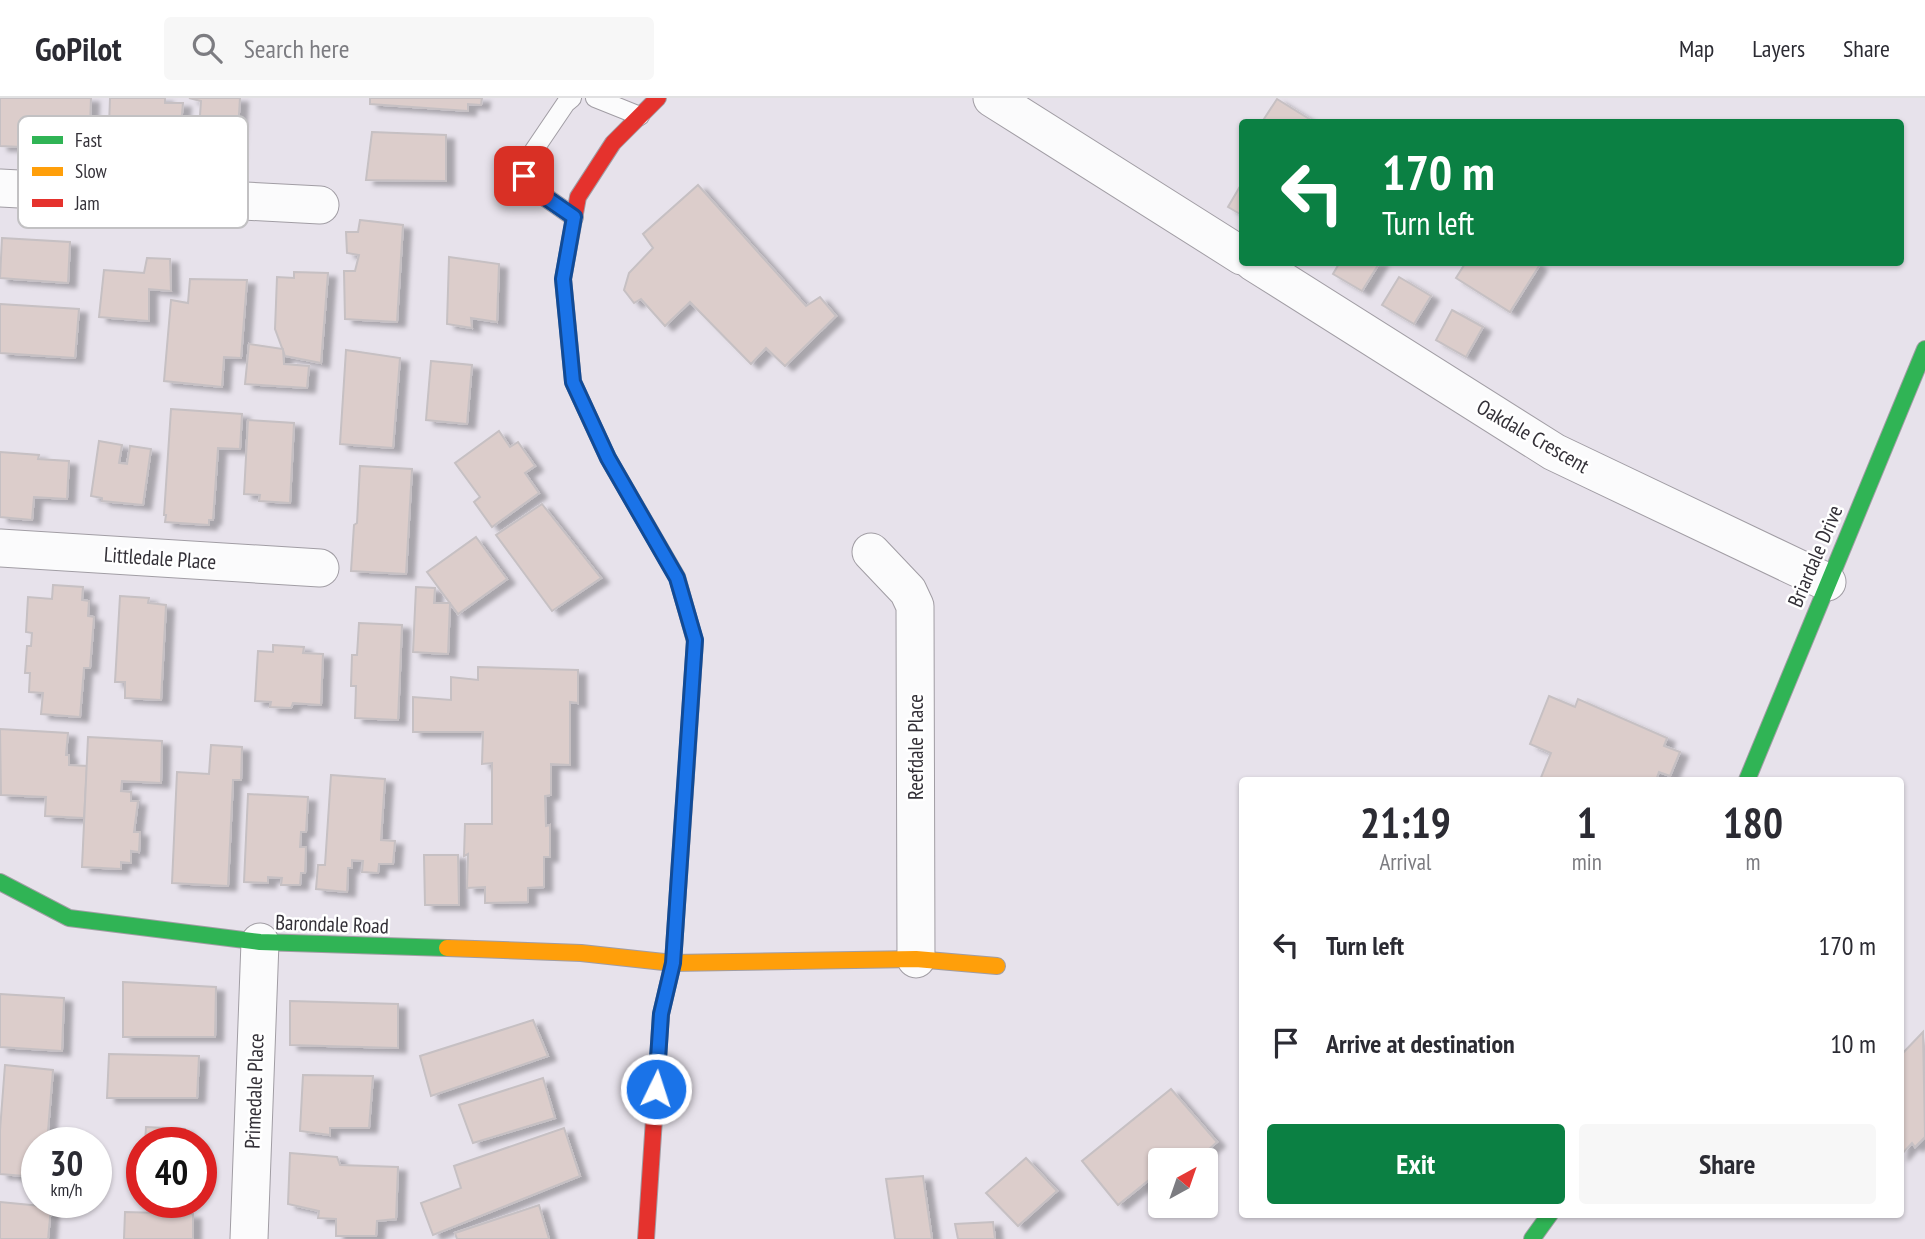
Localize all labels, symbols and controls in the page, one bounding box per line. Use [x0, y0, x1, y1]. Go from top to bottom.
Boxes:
search box [164, 17, 654, 80]
text: GoPilot [35, 27, 122, 70]
icon: search [188, 29, 226, 67]
text: Search here [244, 32, 349, 65]
text: Map [1679, 33, 1714, 64]
text: Layers [1752, 33, 1805, 64]
text: Share [1843, 33, 1890, 64]
legend [18, 116, 248, 228]
text: Fast [75, 128, 103, 152]
text: 170 m [1382, 140, 1495, 204]
pin [494, 146, 554, 206]
icon: left [1267, 147, 1358, 238]
icon: arrive [505, 157, 543, 195]
text: Slow [75, 159, 108, 183]
text: Jam [74, 191, 100, 215]
text: Turn left [1382, 202, 1474, 244]
street label: Oakdale Crescent [1472, 393, 1594, 479]
street label: Briardale Drive [1781, 501, 1849, 611]
street label: Littledale Place [103, 541, 217, 575]
street label: Reefdale Place [902, 694, 929, 800]
text: 21:19 [1360, 795, 1451, 850]
text: 1 [1577, 795, 1597, 850]
text: 180 [1723, 795, 1783, 850]
text: Arrival [1379, 847, 1431, 876]
text: min [1572, 847, 1602, 876]
text: m [1745, 847, 1760, 876]
street label: Barondale Road [275, 909, 389, 939]
icon: left [1267, 926, 1305, 964]
text: Turn left [1326, 929, 1404, 962]
text: 170 m [1818, 929, 1876, 962]
icon: arrive [1267, 1024, 1305, 1062]
text: Arrive at destination [1326, 1027, 1515, 1060]
text: 10 m [1830, 1027, 1876, 1060]
street label: Primedale Place [238, 1033, 270, 1149]
position arrow [619, 1052, 693, 1126]
button: Exit [1267, 1124, 1565, 1204]
button: Share [1579, 1124, 1876, 1204]
speed limit sign: 40 [126, 1127, 217, 1218]
text: 30 [50, 1140, 83, 1186]
north arrow [1148, 1148, 1218, 1218]
map controls [1148, 1148, 1218, 1218]
text: km/h [51, 1178, 82, 1201]

